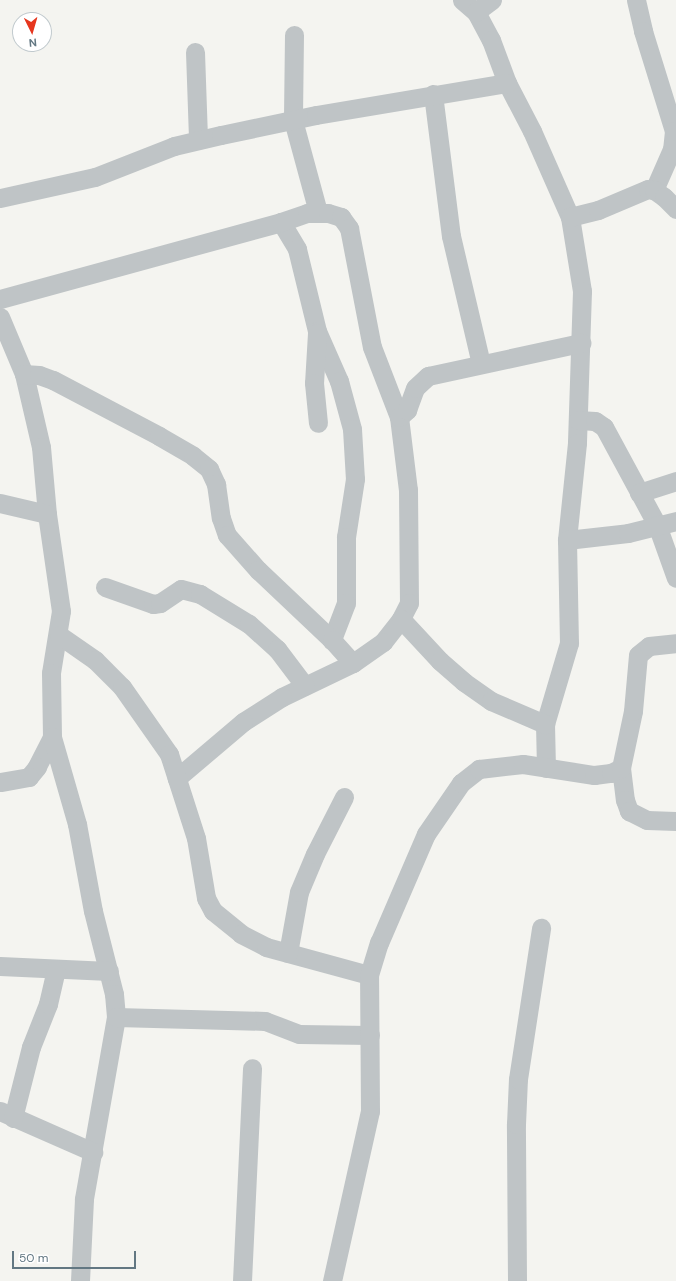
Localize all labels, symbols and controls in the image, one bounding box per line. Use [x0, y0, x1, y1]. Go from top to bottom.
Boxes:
north arrow [12, 12, 52, 52]
text: N [28, 36, 38, 50]
scale bar [14, 1243, 138, 1269]
text: 50 m [19, 1250, 48, 1266]

